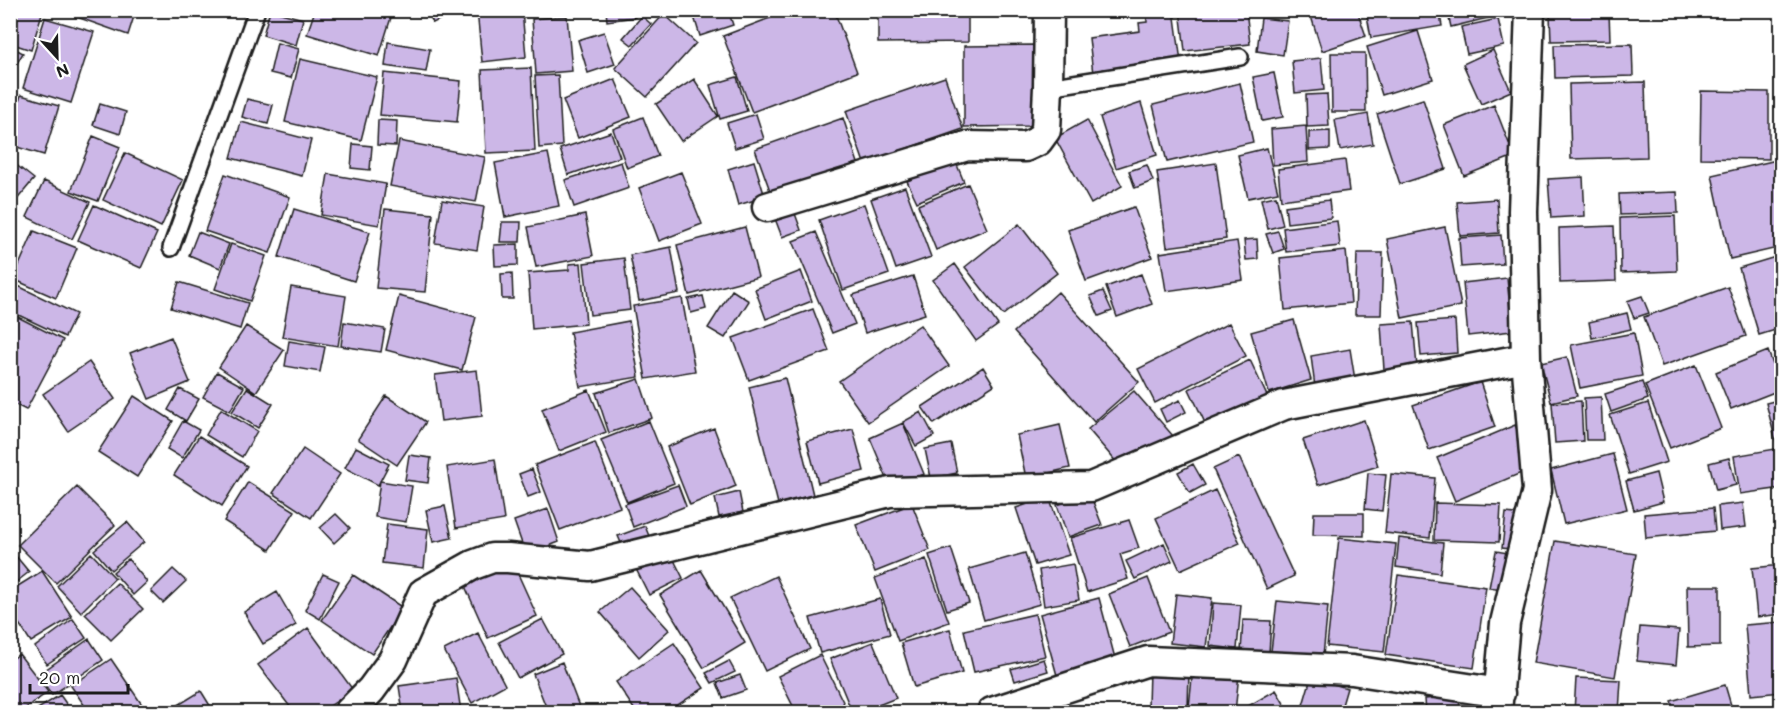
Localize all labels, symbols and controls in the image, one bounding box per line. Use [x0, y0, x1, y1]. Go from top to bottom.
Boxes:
north arrow [27, 27, 87, 87]
text: N [53, 59, 72, 83]
scale bar [30, 657, 128, 695]
text: 20 m [39, 665, 80, 689]

